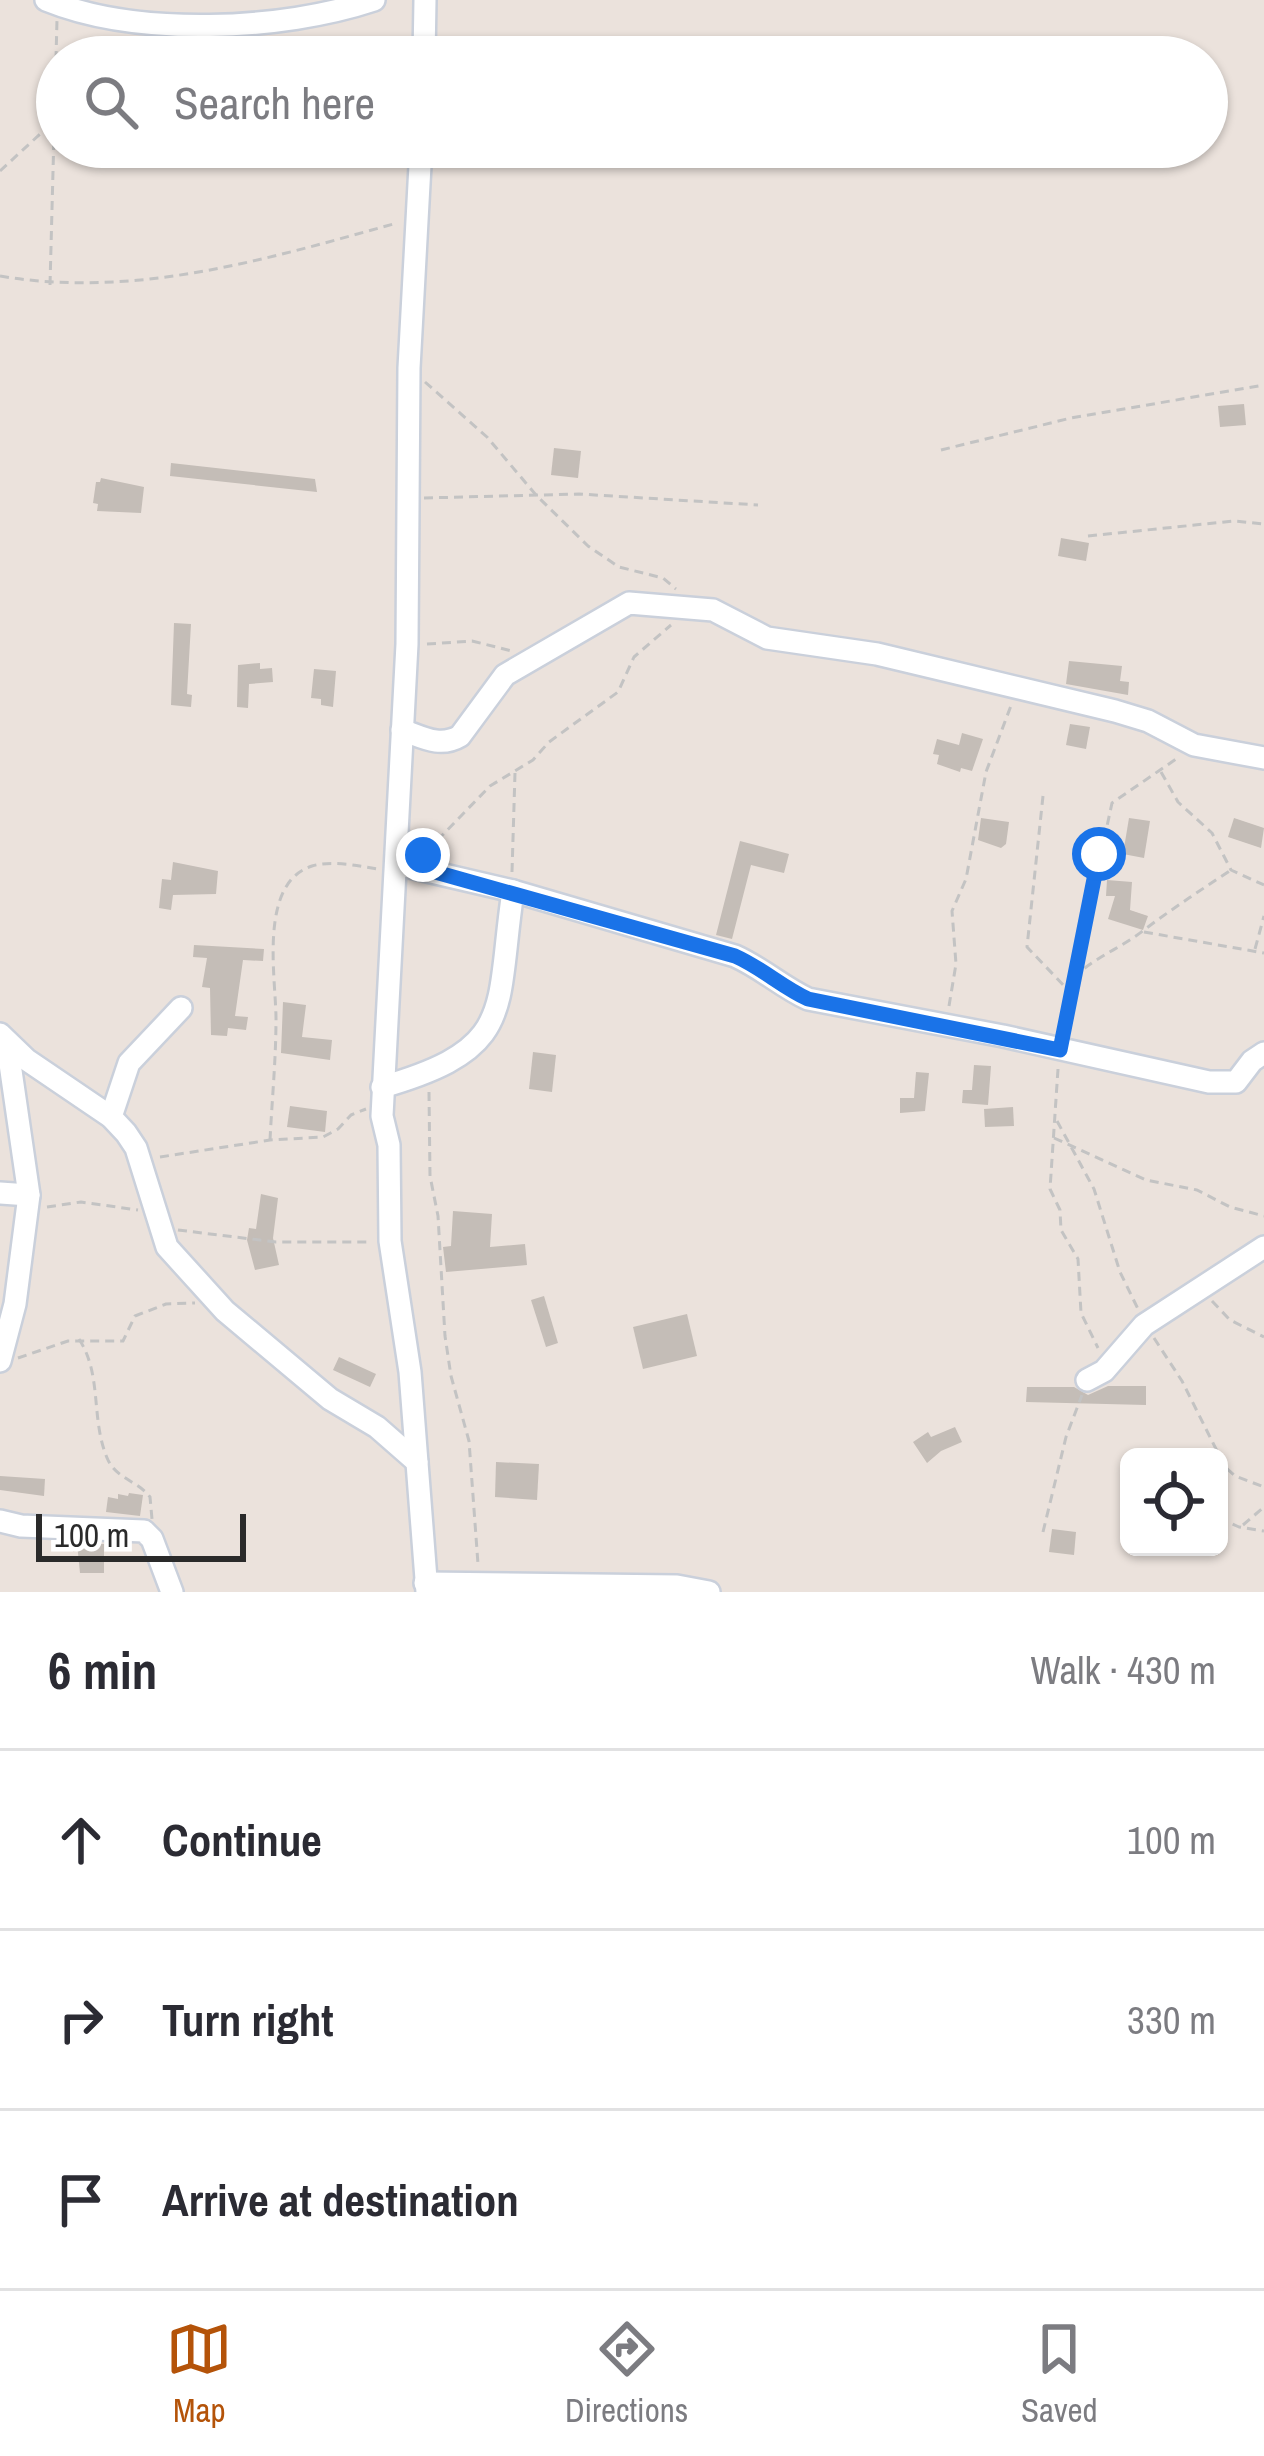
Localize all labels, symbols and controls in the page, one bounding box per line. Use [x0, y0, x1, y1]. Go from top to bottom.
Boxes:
search box [36, 36, 1228, 168]
icon: search [78, 69, 144, 135]
text: Search here [174, 72, 375, 133]
route start [1072, 827, 1126, 881]
route end [396, 828, 450, 882]
map controls [1120, 1448, 1228, 1556]
button: locate [1120, 1448, 1228, 1556]
scale bar [36, 1508, 246, 1561]
text: 100 m [54, 1513, 129, 1557]
text: 6 min [48, 1636, 157, 1705]
text: Walk · 430 m [1031, 1644, 1216, 1696]
icon: ahead [48, 1807, 114, 1873]
text: Continue [162, 1809, 322, 1870]
text: 100 m [1127, 1814, 1216, 1866]
icon: right [48, 1987, 114, 2053]
text: Turn right [162, 1989, 334, 2050]
text: 330 m [1127, 1994, 1216, 2046]
icon: arrive [48, 2167, 114, 2233]
text: Arrive at destination [162, 2169, 519, 2230]
tab: Map [166, 2316, 232, 2432]
tab: Directions [565, 2316, 688, 2432]
tab: Saved [1021, 2316, 1098, 2432]

